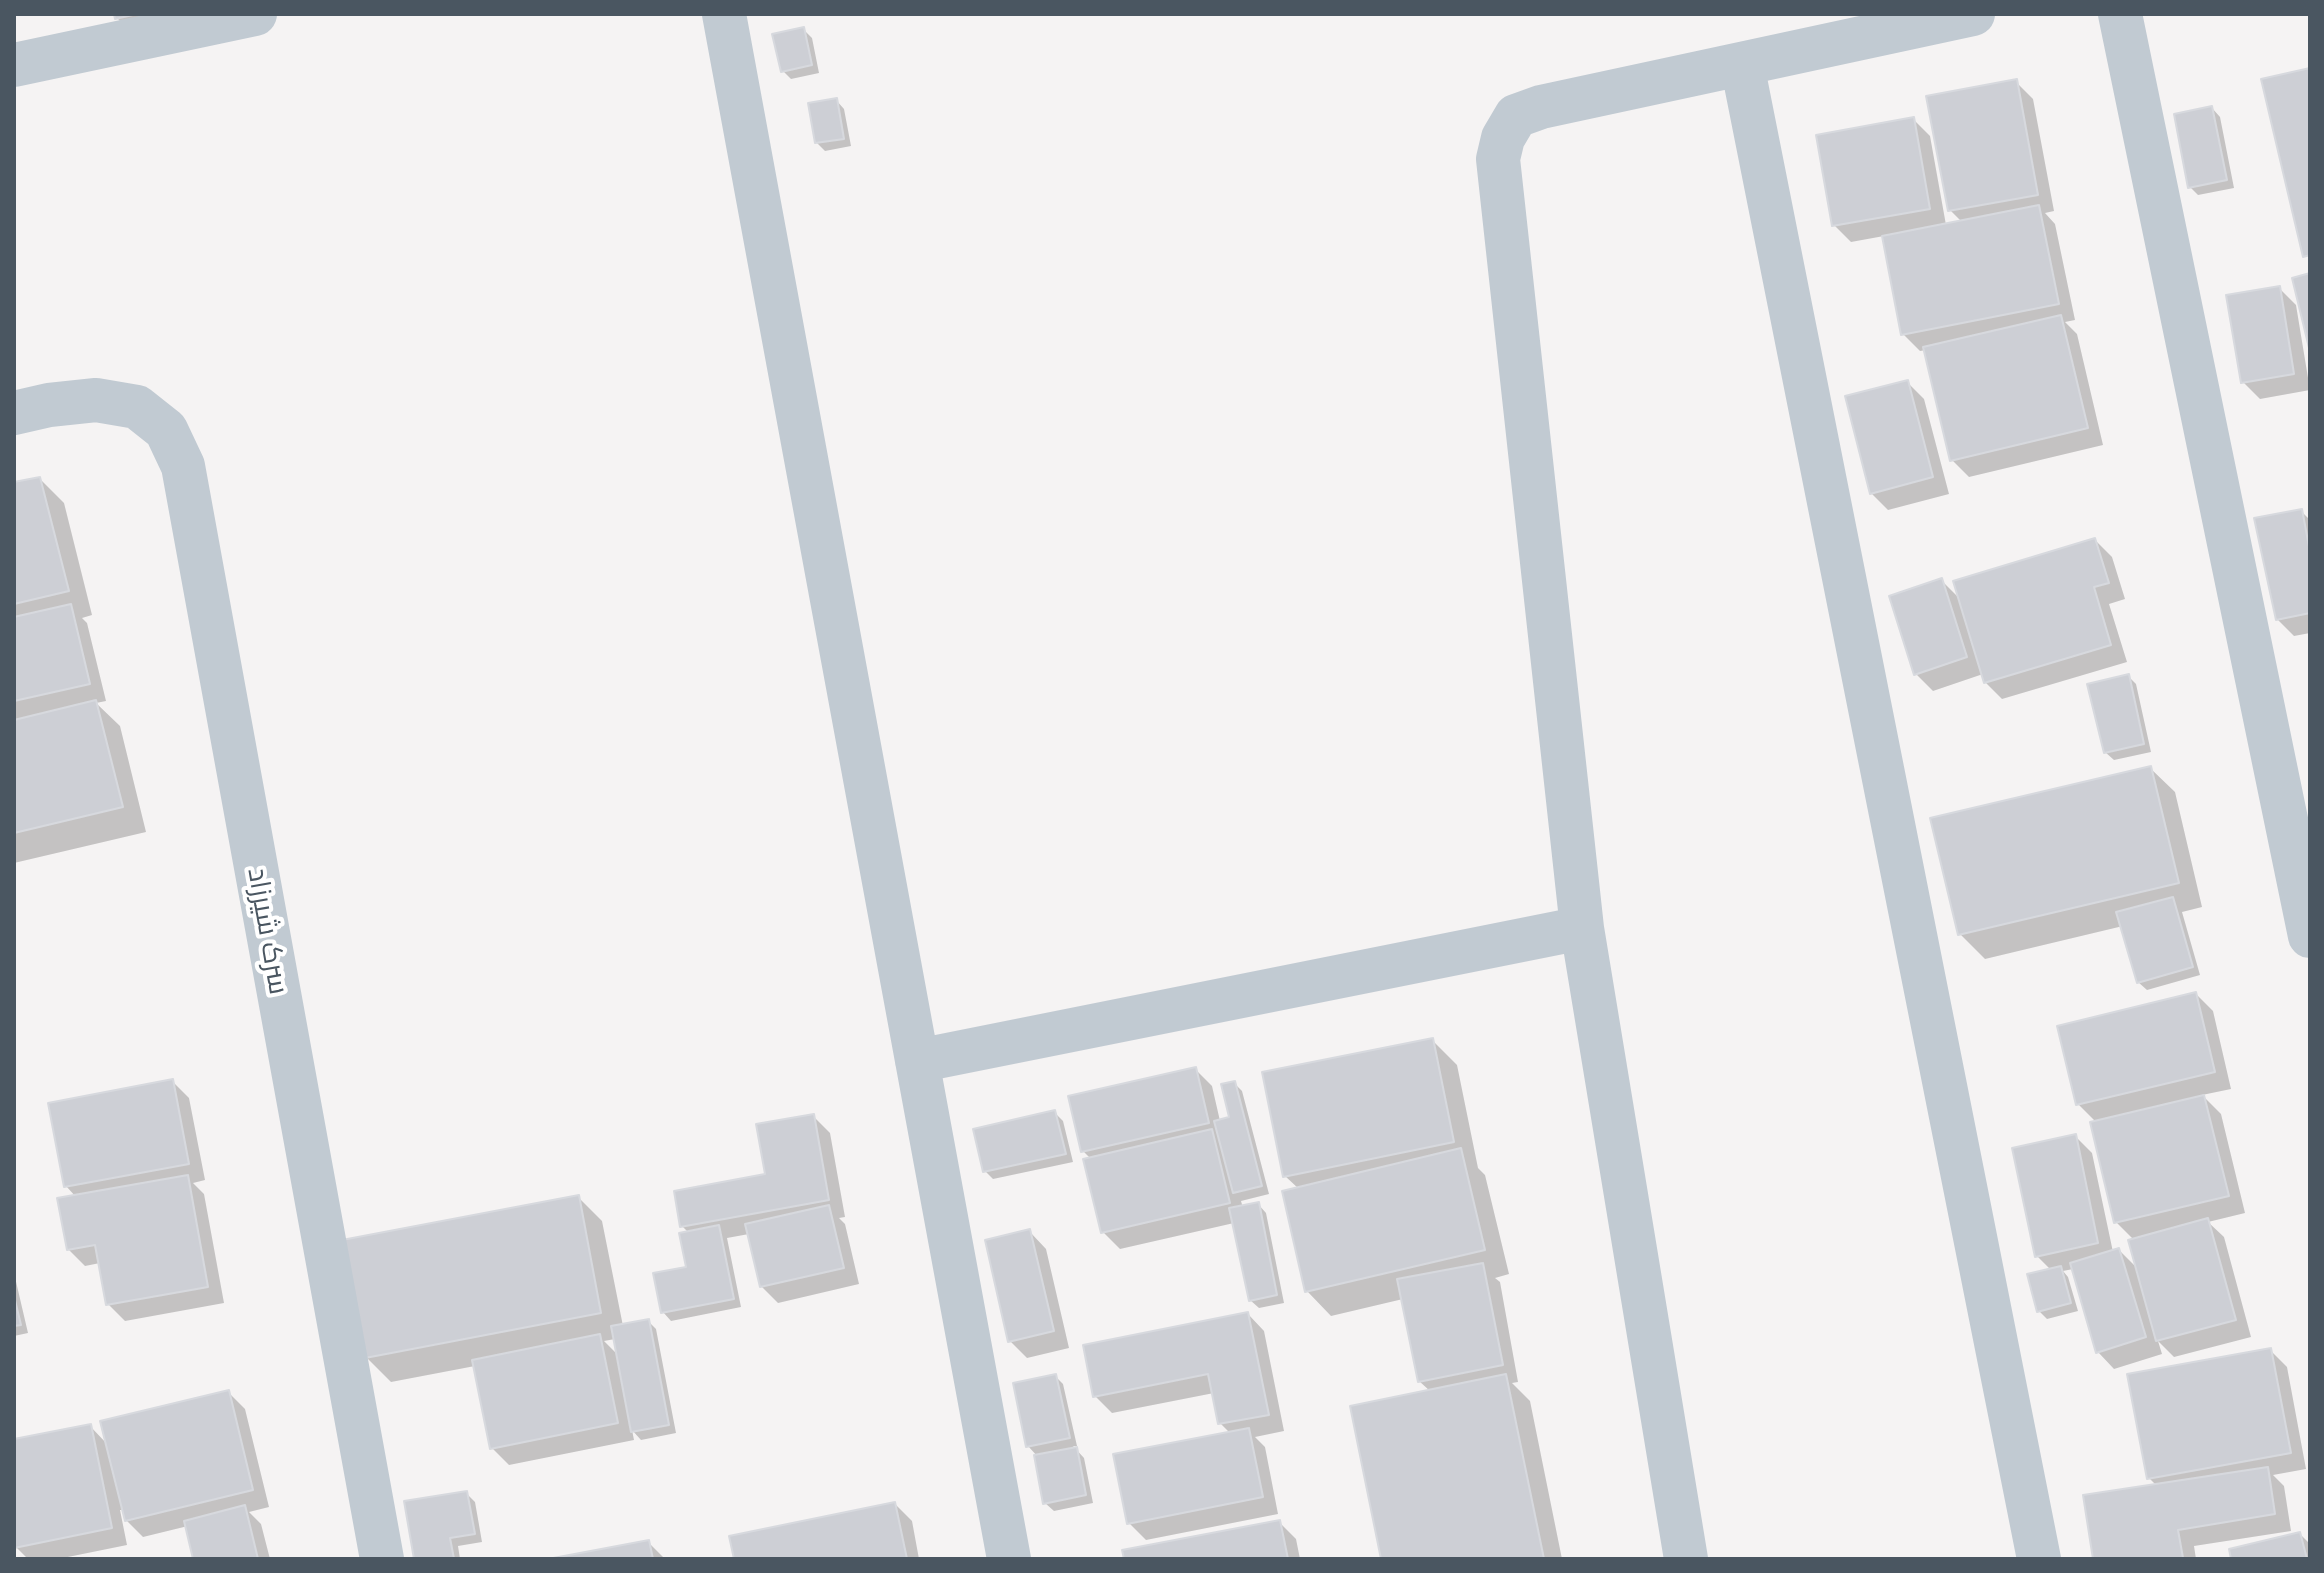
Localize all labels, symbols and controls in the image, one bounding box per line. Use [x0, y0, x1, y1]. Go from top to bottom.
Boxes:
street label: سرک شیرزاد [240, 865, 296, 997]

